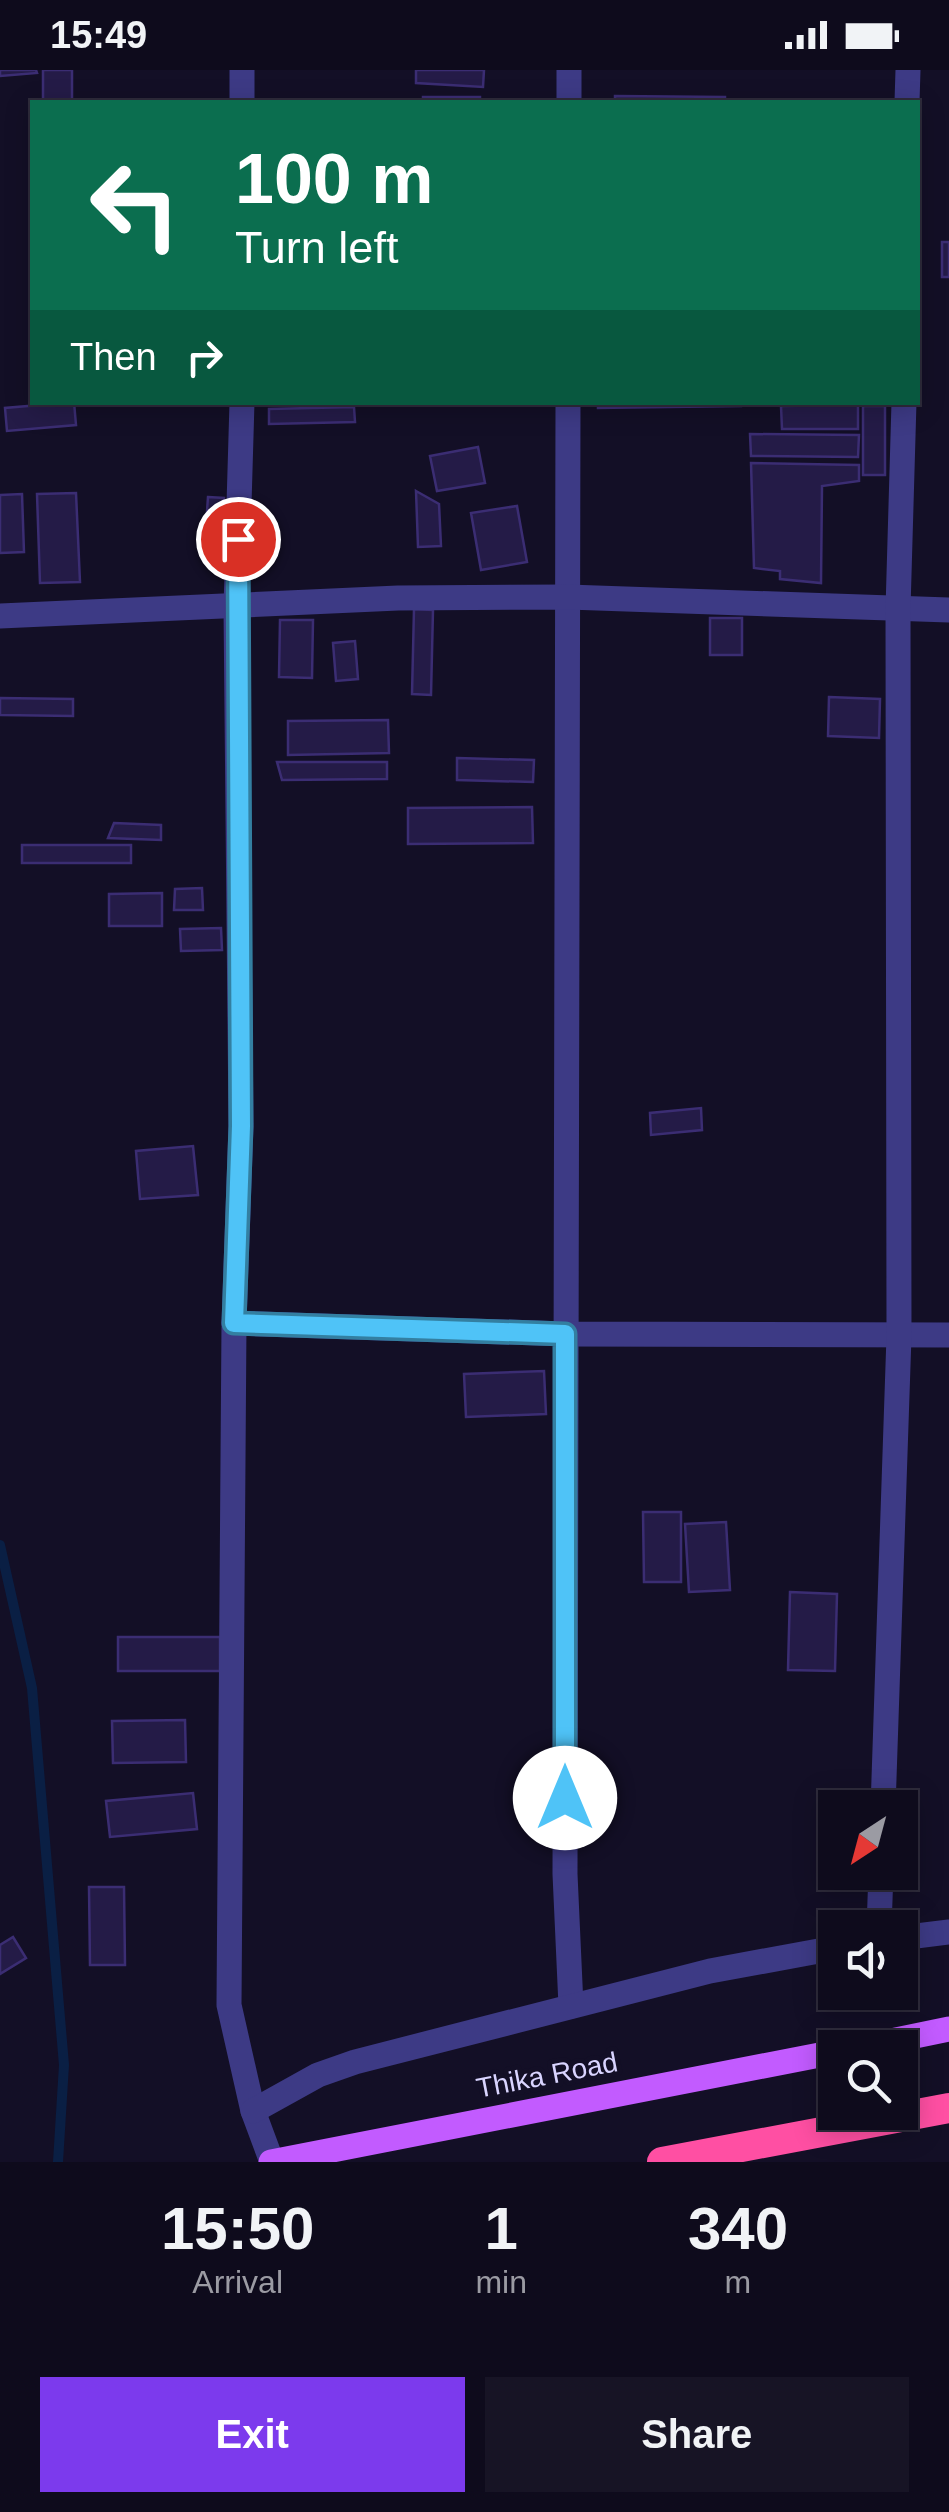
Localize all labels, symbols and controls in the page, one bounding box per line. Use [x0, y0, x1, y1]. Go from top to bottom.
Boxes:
text: 15:49 [50, 14, 147, 56]
icon: left [70, 140, 200, 270]
text: 100 m [235, 140, 433, 218]
text: Turn left [235, 222, 398, 273]
icon: right [177, 330, 232, 385]
text: Then [70, 336, 157, 378]
pin [196, 497, 281, 582]
icon: arrive [211, 512, 266, 567]
position arrow [513, 1746, 617, 1850]
north arrow [818, 1790, 918, 1890]
map controls [818, 1790, 918, 2130]
button: sound [818, 1910, 918, 2010]
button: search [818, 2030, 918, 2130]
street label: Thika Road [474, 2046, 620, 2104]
text: 15:50 [161, 2195, 314, 2262]
text: 1 [484, 2195, 518, 2262]
text: 340 [688, 2195, 788, 2262]
text: Arrival [192, 2264, 283, 2300]
text: min [475, 2264, 527, 2300]
text: m [725, 2264, 751, 2300]
button: Exit [40, 2377, 465, 2492]
button: Share [485, 2377, 909, 2492]

